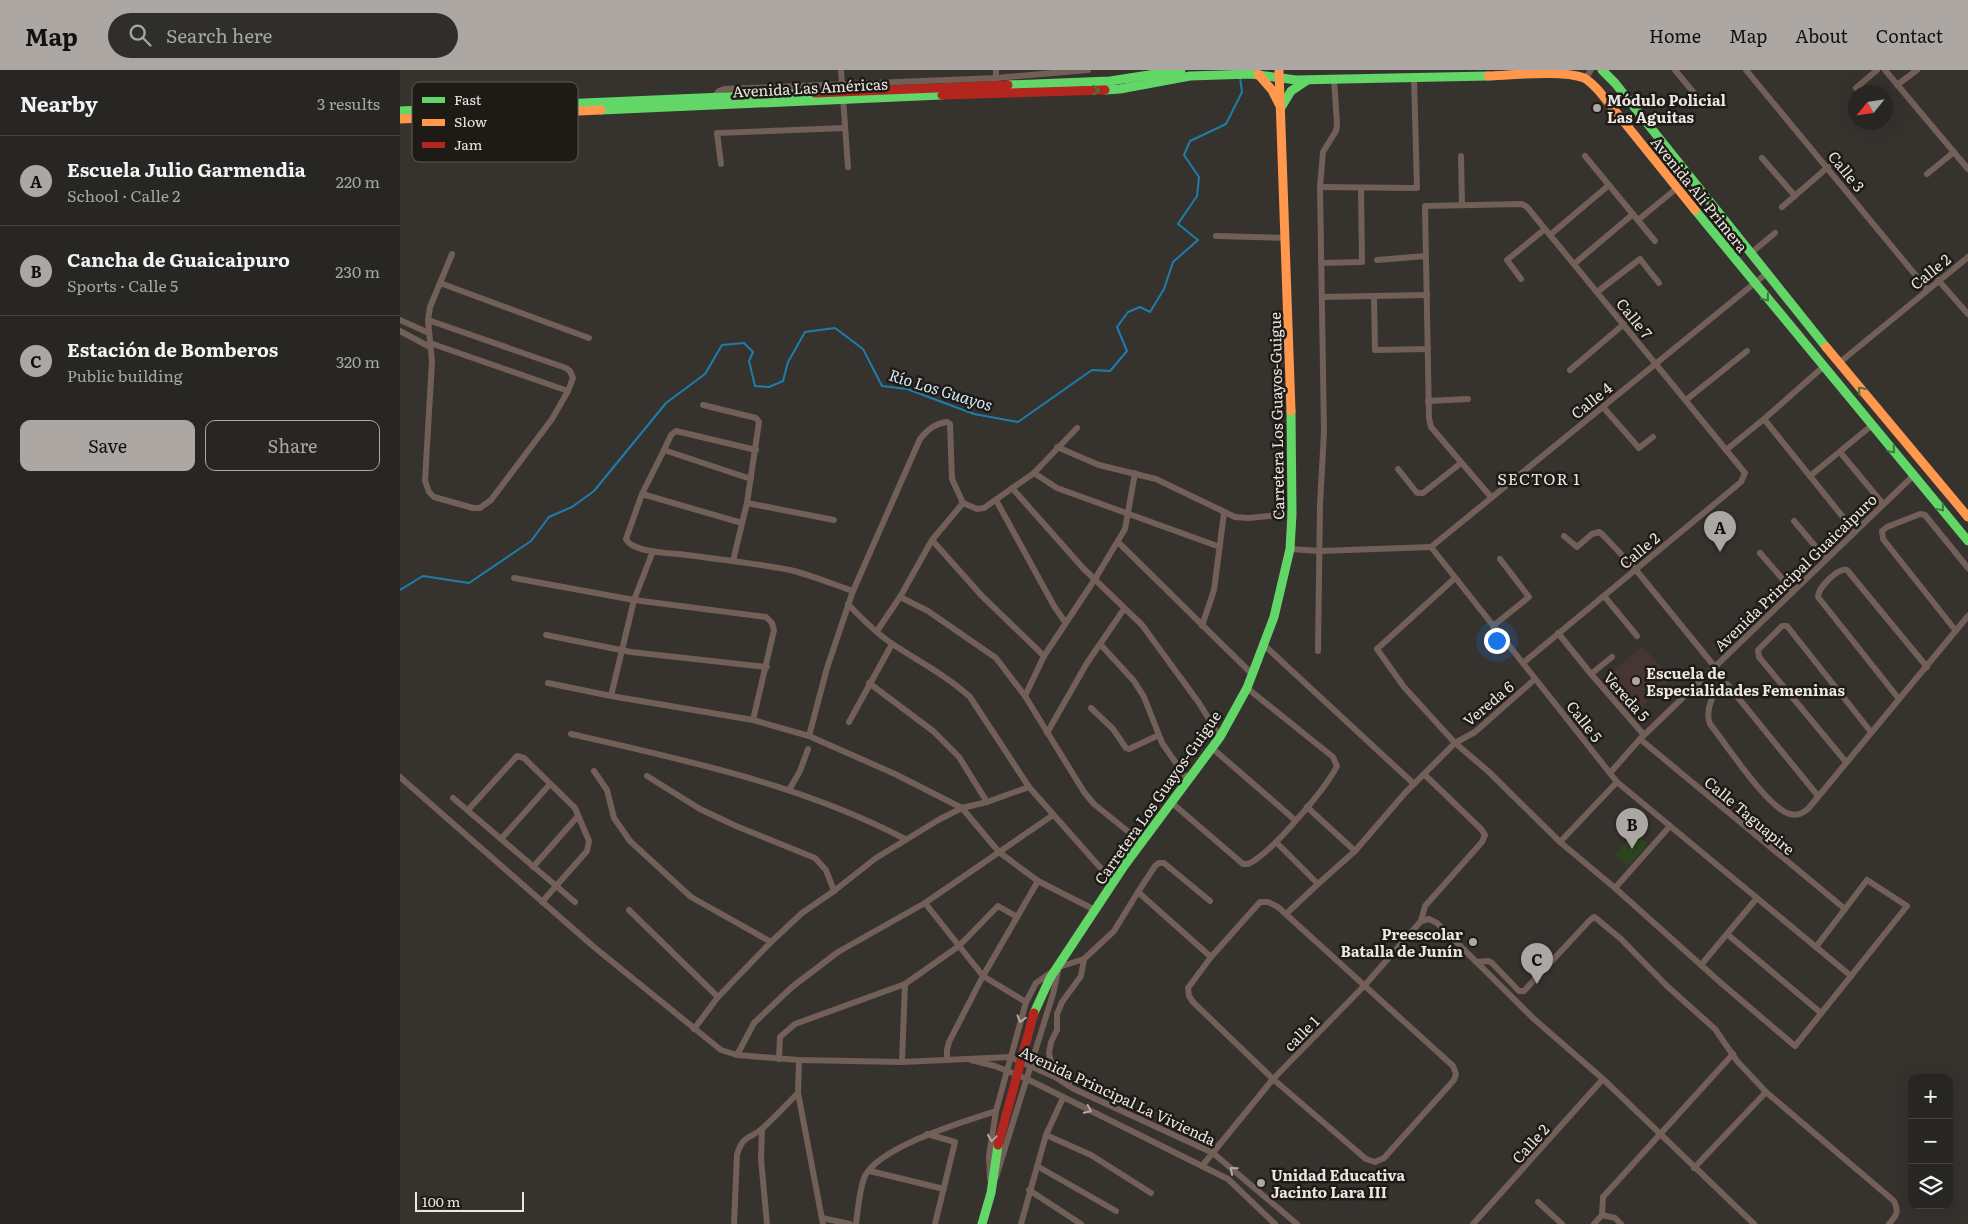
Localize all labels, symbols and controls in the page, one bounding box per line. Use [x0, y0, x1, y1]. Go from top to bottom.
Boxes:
search box [108, 13, 458, 58]
text: Map [25, 18, 78, 53]
icon: search [126, 21, 154, 49]
text: Search here [166, 21, 272, 49]
text: Home [1649, 22, 1701, 49]
text: Map [1729, 22, 1767, 49]
text: About [1795, 22, 1848, 49]
text: Contact [1876, 22, 1943, 49]
street label: Avenida Las Américas [732, 71, 888, 103]
legend [412, 82, 578, 162]
one-way arrow [1092, 84, 1100, 95]
north arrow [1848, 85, 1893, 130]
text: Nearby [20, 87, 98, 118]
place label: Módulo Policial Las Aguitas [1607, 88, 1727, 128]
text: Fast [454, 89, 482, 109]
text: 3 results [317, 91, 380, 115]
marker: Módulo Policial Las Aguitas [1591, 102, 1603, 114]
text: Slow [454, 111, 487, 131]
street label: Avenida Alí Primera [1646, 131, 1755, 258]
text: Jam [454, 134, 483, 154]
street label: Calle 3 [1823, 145, 1871, 197]
text: Escuela Julio Garmendia [67, 155, 306, 183]
text: A [30, 169, 42, 193]
text: 220 m [336, 169, 380, 193]
text: School · Calle 2 [67, 183, 180, 207]
text: Cancha de Guaicaipuro [67, 245, 290, 273]
street label: Calle 2 [1905, 247, 1956, 295]
text: B [30, 259, 42, 283]
text: 230 m [335, 259, 380, 283]
text: Sports · Calle 5 [67, 273, 178, 297]
one-way arrow [1761, 292, 1770, 301]
street label: Calle 7 [1611, 293, 1659, 344]
street label: Carretera Los Guayos-Guigue [1263, 312, 1289, 520]
text: Estación de Bomberos [67, 335, 278, 363]
text: C [30, 349, 42, 373]
text: 320 m [336, 349, 380, 373]
water label: Río Los Guayos [886, 362, 996, 416]
text: Public building [67, 363, 183, 387]
street label: Calle 4 [1565, 376, 1617, 424]
one-way arrow [1859, 387, 1867, 396]
button: Save [20, 420, 195, 471]
button: Share [205, 420, 380, 471]
one-way arrow [1886, 445, 1895, 454]
district label: SECTOR 1 [1497, 466, 1581, 490]
street label: Avenida Principal Guaicaipuro [1710, 490, 1880, 654]
one-way arrow [1935, 503, 1944, 512]
pin: A [1704, 511, 1736, 552]
street label: Calle 2 [1614, 526, 1665, 574]
your location [1484, 628, 1510, 654]
place label: Escuela de Especialidades Femeninas [1646, 661, 1845, 701]
street label: Vereda 5 [1598, 666, 1656, 726]
street label: Vereda 6 [1458, 675, 1518, 731]
marker: Escuela de Especialidades Femeninas [1630, 675, 1642, 687]
street label: Calle 5 [1562, 696, 1609, 747]
street label: Carretera Los Guayos-Guigue [1088, 705, 1226, 889]
street label: Calle Taguapire [1700, 770, 1800, 860]
pin: B [1616, 808, 1648, 849]
place label: Preescolar Batalla de Junín [1341, 922, 1464, 962]
marker: Preescolar Batalla de Junín [1467, 936, 1479, 948]
pin: C [1521, 943, 1553, 984]
street label: calle 1 [1278, 1010, 1324, 1056]
one-way arrow [1017, 1014, 1027, 1022]
street label: Avenida Principal La Vivienda [1016, 1039, 1221, 1151]
map controls [1908, 1074, 1953, 1209]
button: + [1908, 1074, 1953, 1119]
one-way arrow [1083, 1104, 1092, 1114]
street label: Calle 2 [1506, 1118, 1554, 1168]
button: − [1908, 1119, 1953, 1164]
one-way arrow [987, 1135, 998, 1143]
place label: Unidad Educativa Jacinto Lara III [1271, 1163, 1405, 1203]
button: layers [1908, 1164, 1953, 1209]
one-way arrow [1230, 1167, 1239, 1176]
marker: Unidad Educativa Jacinto Lara III [1255, 1177, 1267, 1189]
scale bar [415, 1189, 524, 1212]
text: 100 m [422, 1191, 460, 1211]

